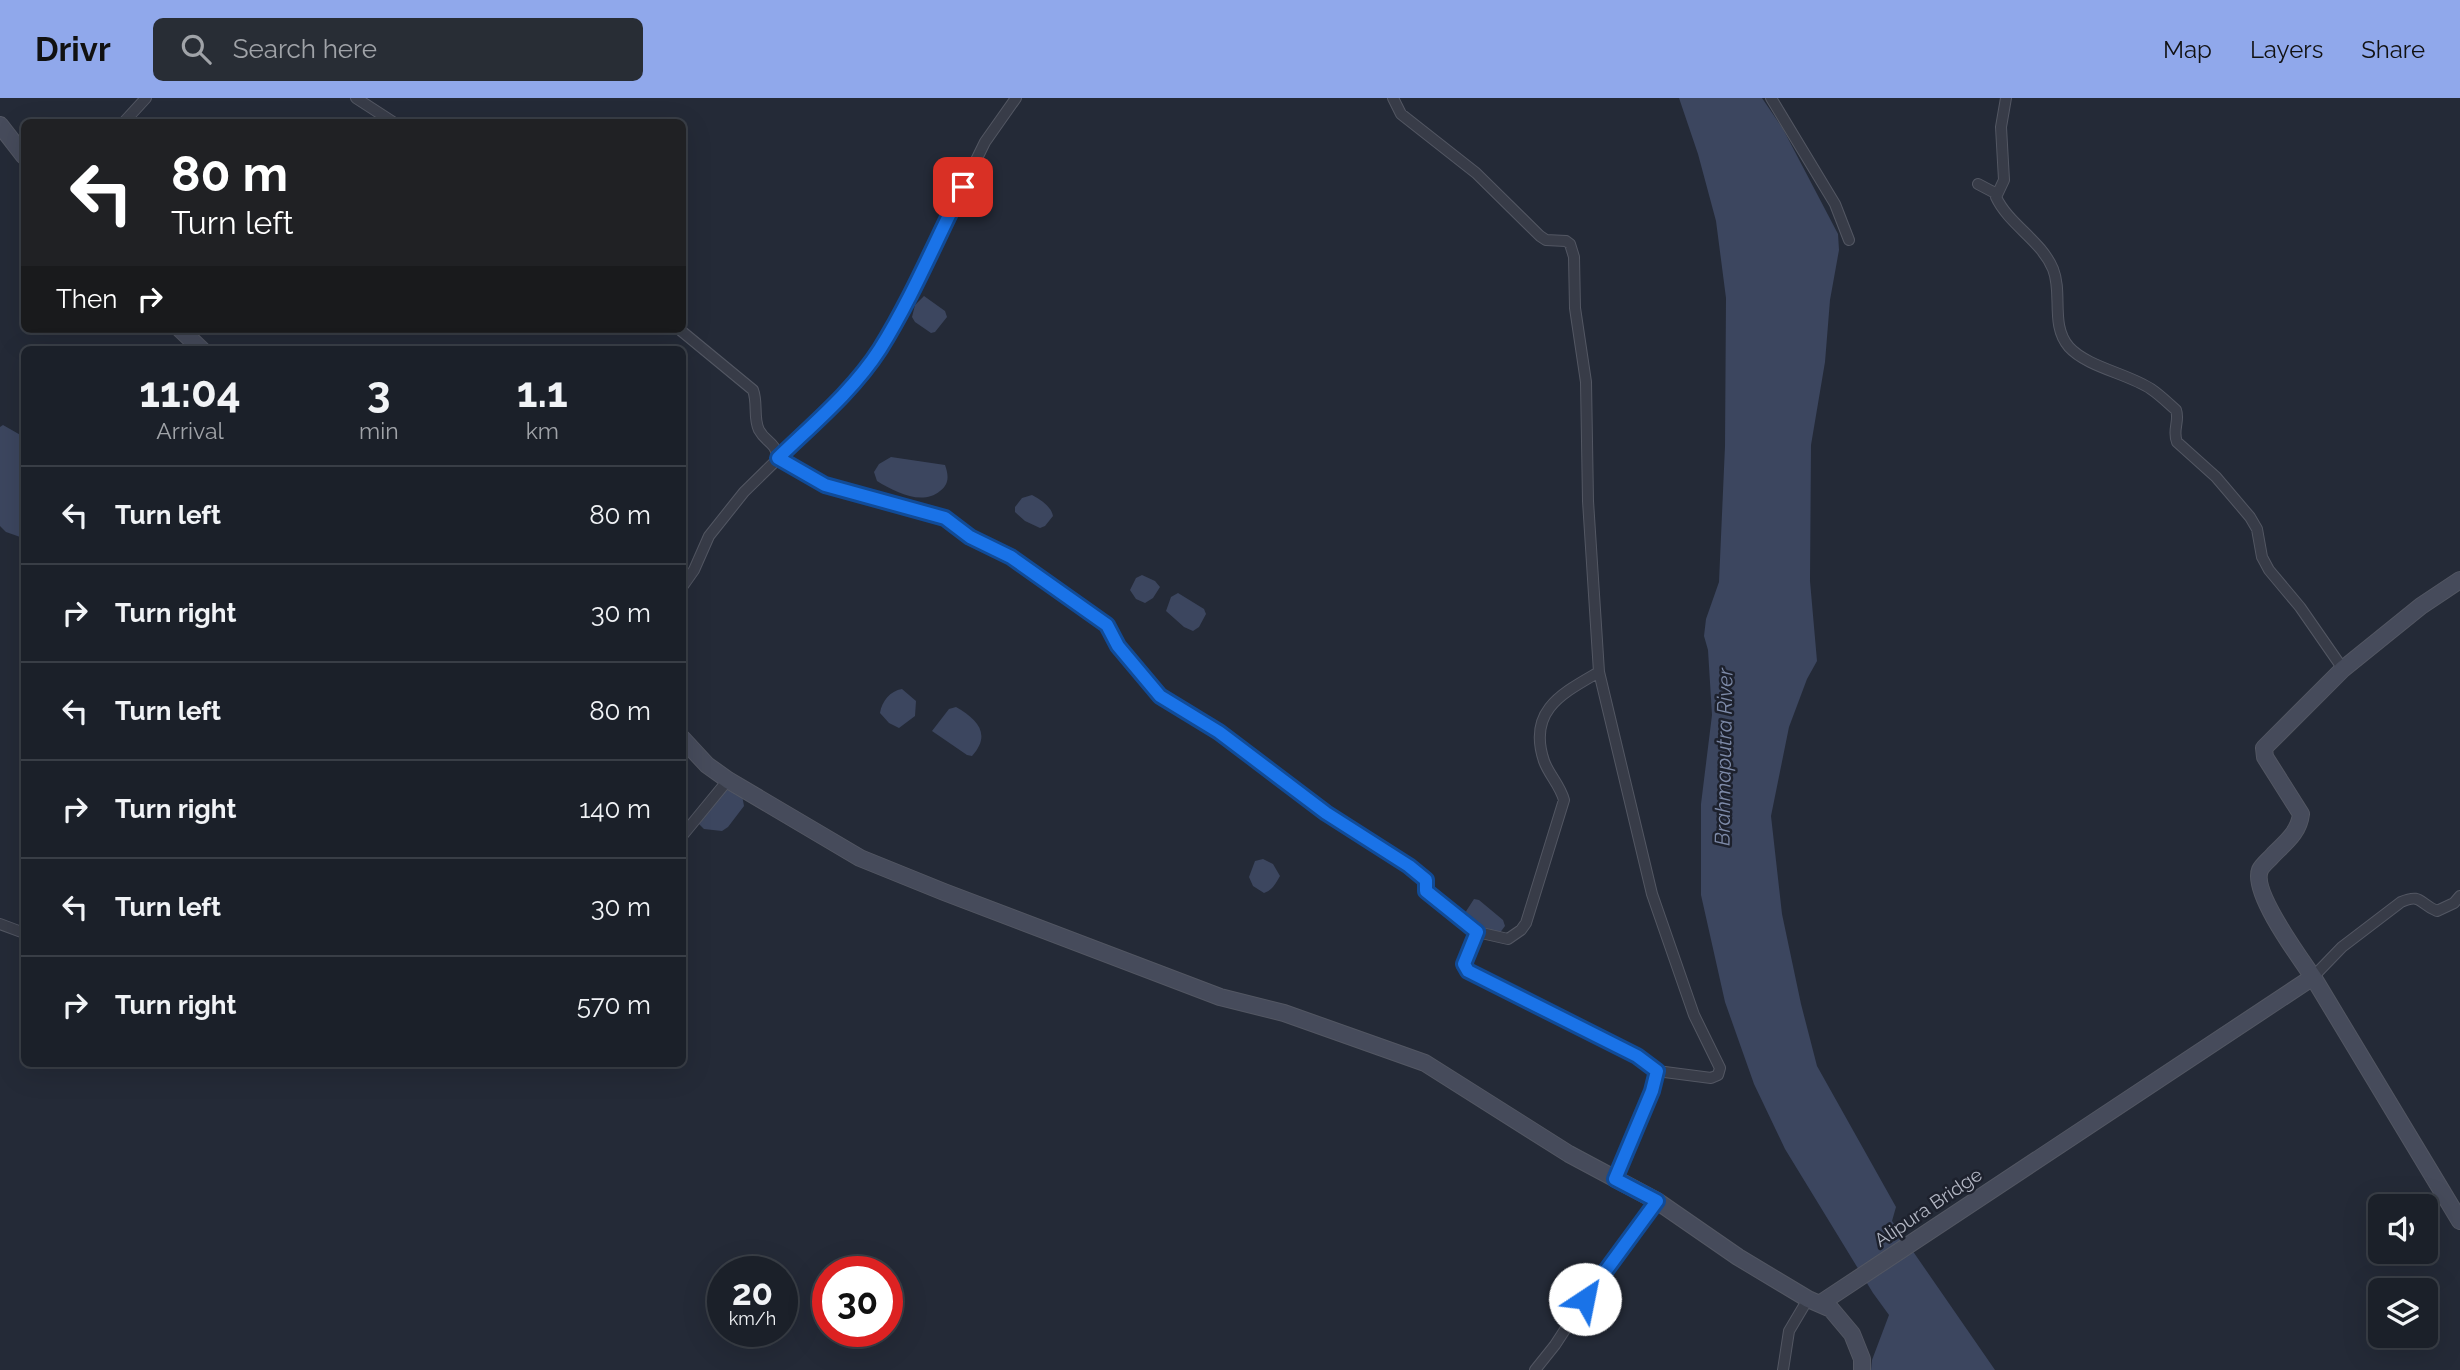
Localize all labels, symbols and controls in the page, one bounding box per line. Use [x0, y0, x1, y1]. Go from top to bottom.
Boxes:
search box [153, 18, 643, 81]
text: Drivr [35, 30, 111, 69]
icon: search [177, 30, 215, 68]
text: Search here [233, 34, 377, 64]
text: Map [2163, 35, 2212, 64]
text: Layers [2250, 35, 2323, 64]
text: Share [2361, 35, 2425, 64]
text: 80 m [171, 145, 288, 202]
icon: left [56, 147, 147, 238]
pin [933, 157, 993, 217]
icon: arrive [944, 168, 982, 206]
text: Turn left [171, 204, 293, 241]
icon: right [131, 280, 169, 318]
text: Then [56, 284, 117, 314]
text: 11:04 [139, 368, 241, 417]
text: 3 [367, 368, 391, 417]
text: 1.1 [517, 368, 568, 417]
text: Arrival [156, 417, 224, 444]
text: min [359, 417, 399, 444]
text: km [526, 417, 559, 444]
icon: left [56, 496, 94, 534]
text: Turn left [115, 500, 221, 530]
text: 80 m [589, 500, 651, 530]
icon: right [56, 594, 94, 632]
text: Turn right [115, 598, 236, 628]
text: 30 m [591, 598, 651, 628]
water label: Brahmaputra River [1709, 667, 1738, 846]
icon: left [56, 692, 94, 730]
text: Turn left [115, 696, 221, 726]
text: 80 m [589, 696, 651, 726]
icon: right [56, 790, 94, 828]
text: Turn right [115, 794, 236, 824]
text: 140 m [579, 794, 651, 824]
icon: left [56, 888, 94, 926]
text: Turn left [115, 892, 221, 922]
text: 30 m [591, 892, 651, 922]
icon: right [56, 986, 94, 1024]
text: Turn right [115, 990, 236, 1020]
text: 570 m [577, 990, 651, 1020]
street label: Alipura Bridge [1870, 1163, 1986, 1251]
map controls [2368, 1194, 2438, 1348]
button: sound [2368, 1194, 2438, 1264]
speed limit sign: 30 [812, 1256, 903, 1347]
position arrow [1548, 1262, 1622, 1336]
text: 20 [732, 1272, 773, 1313]
button: layers [2368, 1278, 2438, 1348]
text: km/h [729, 1308, 776, 1329]

